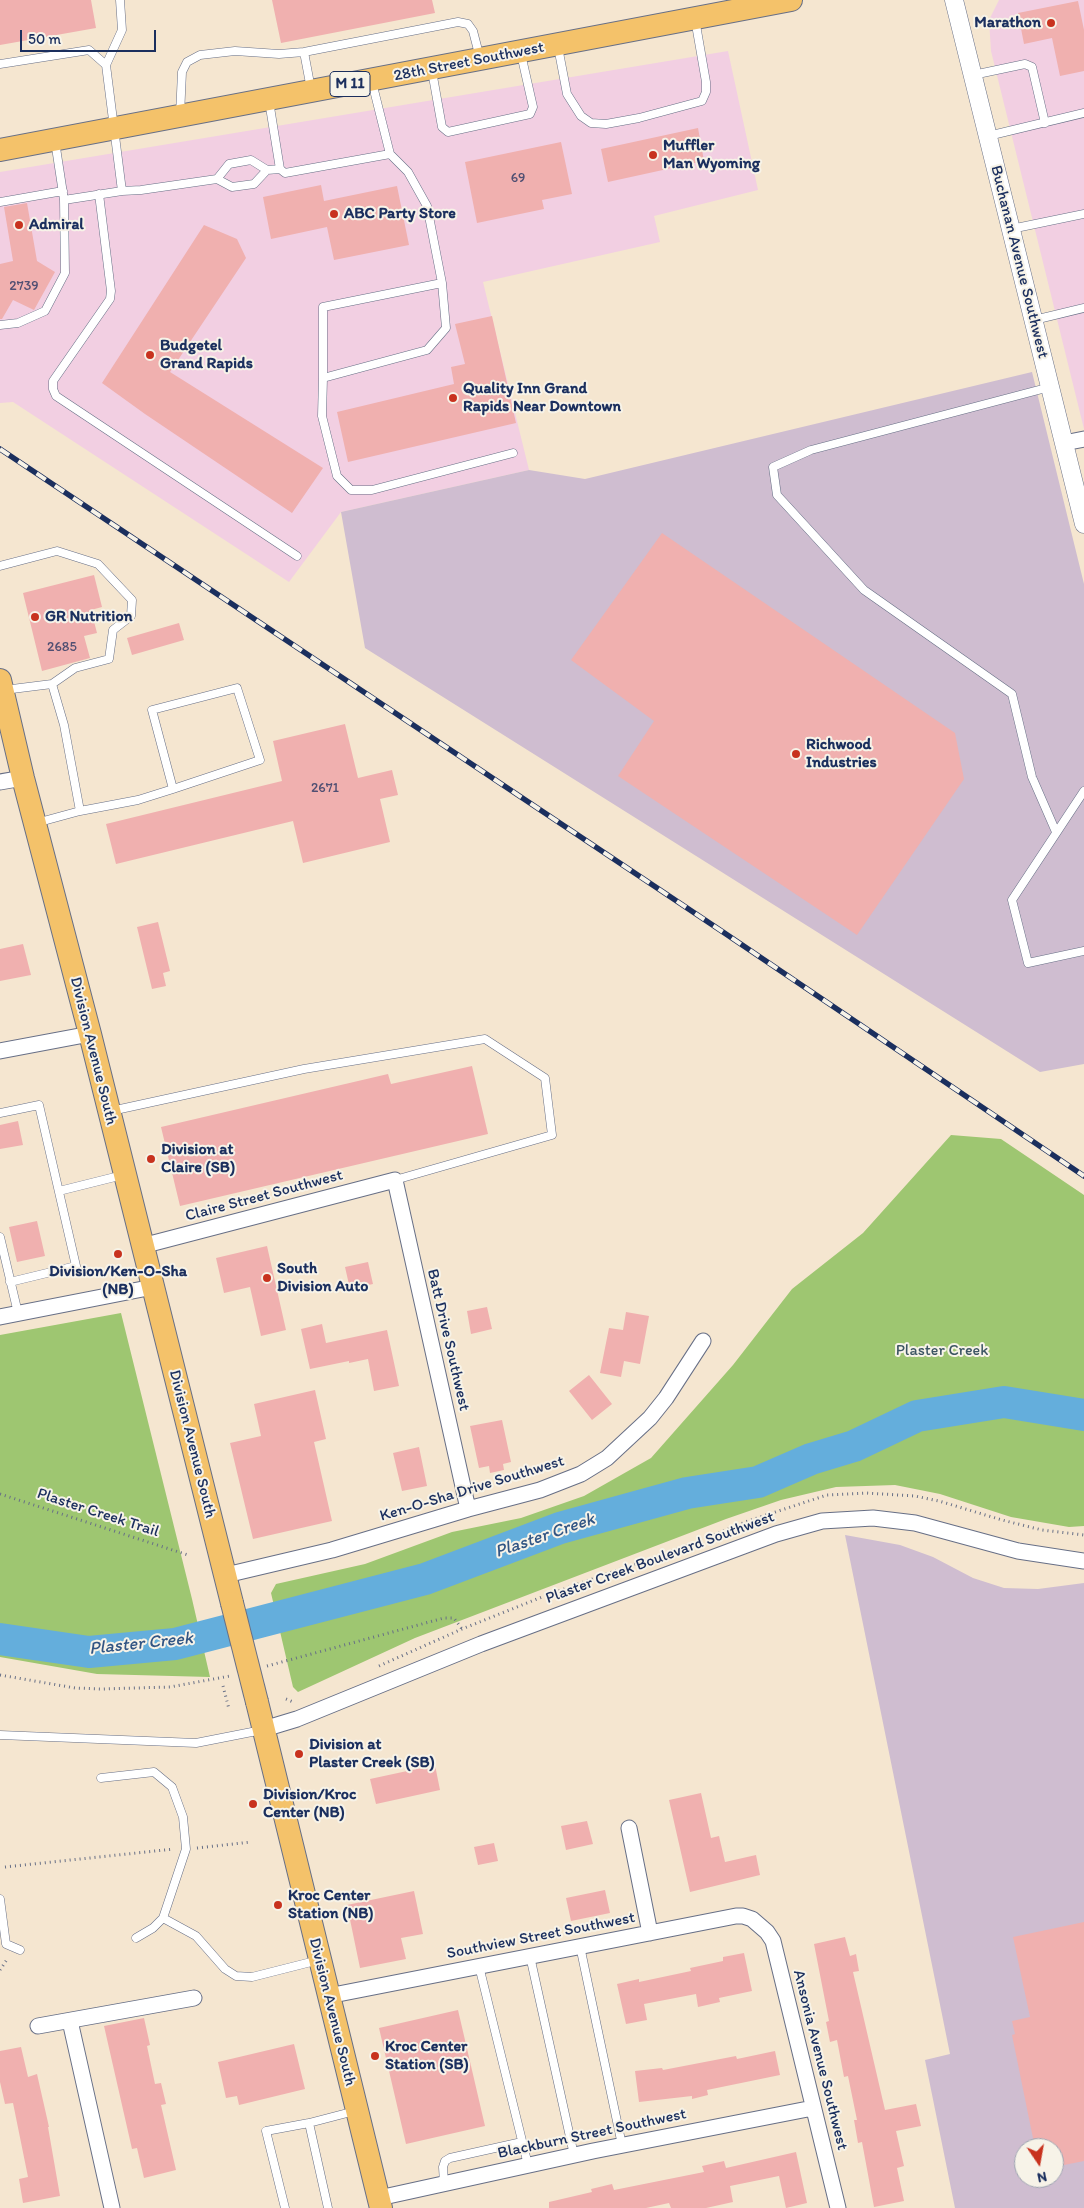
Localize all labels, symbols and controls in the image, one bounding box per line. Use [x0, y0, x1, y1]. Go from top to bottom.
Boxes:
place label: Marathon [974, 13, 1041, 33]
marker: Marathon [1045, 17, 1057, 29]
scale bar [22, 20, 159, 52]
text: 50 m [28, 30, 61, 48]
street label: 28th Street Southwest [392, 38, 546, 86]
road number: M 11 [330, 72, 370, 96]
place label: Muffler Man Wyoming [663, 136, 760, 174]
marker: Muffler Man Wyoming [647, 149, 659, 161]
street label: Buchanan Avenue Southwest [986, 164, 1052, 360]
house number: 69 [511, 170, 525, 186]
place label: ABC Party Store [344, 204, 456, 224]
marker: ABC Party Store [328, 208, 340, 220]
place label: Admiral [29, 215, 84, 235]
marker: Admiral [13, 219, 25, 231]
house number: 2739 [9, 278, 39, 294]
place label: Budgetel Grand Rapids [160, 336, 253, 374]
marker: Budgetel Grand Rapids [144, 349, 156, 361]
place label: Quality Inn Grand Rapids Near Downtown [463, 379, 621, 417]
marker: Quality Inn Grand Rapids Near Downtown [447, 392, 459, 404]
place label: GR Nutrition [45, 607, 133, 627]
marker: GR Nutrition [29, 611, 41, 623]
house number: 2685 [47, 639, 77, 655]
place label: Richwood Industries [806, 735, 877, 773]
marker: Richwood Industries [790, 748, 802, 760]
house number: 2671 [311, 780, 339, 796]
street label: Division Avenue South [65, 975, 121, 1127]
place label: Division at Claire (SB) [161, 1140, 235, 1178]
marker: Division at Claire (SB) [145, 1153, 157, 1165]
street label: Claire Street Southwest [183, 1166, 345, 1226]
marker: Division/Ken-O-Sha (NB) [112, 1248, 124, 1260]
place label: South Division Auto [277, 1259, 368, 1297]
place label: Division/Ken-O-Sha (NB) [49, 1262, 187, 1300]
street label: Batt Drive Southwest [422, 1267, 474, 1413]
marker: South Division Auto [261, 1272, 273, 1284]
park label: Plaster Creek [896, 1341, 988, 1361]
street label: Division Avenue South [164, 1368, 220, 1520]
street label: Ken-O-Sha Drive Southwest [377, 1452, 567, 1526]
street label: Plaster Creek Trail [34, 1484, 162, 1542]
street label: Plaster Creek Boulevard Southwest [543, 1508, 777, 1608]
water label: Plaster Creek [492, 1509, 598, 1563]
water label: Plaster Creek [88, 1628, 194, 1660]
place label: Division at Plaster Creek (SB) [309, 1735, 435, 1773]
marker: Division at Plaster Creek (SB) [293, 1748, 305, 1760]
place label: Division/Kroc Center (NB) [263, 1785, 356, 1823]
marker: Division/Kroc Center (NB) [247, 1798, 259, 1810]
place label: Kroc Center Station (NB) [288, 1886, 374, 1924]
marker: Kroc Center Station (NB) [272, 1899, 284, 1911]
street label: Southview Street Southwest [445, 1908, 637, 1964]
street label: Division Avenue South [304, 1936, 360, 2088]
street label: Ansonia Avenue Southwest [788, 1968, 852, 2152]
place label: Kroc Center Station (SB) [385, 2037, 469, 2075]
marker: Kroc Center Station (SB) [369, 2050, 381, 2062]
street label: Blackburn Street Southwest [496, 2105, 688, 2163]
north arrow [1014, 2138, 1064, 2188]
text: N [1036, 2168, 1048, 2186]

